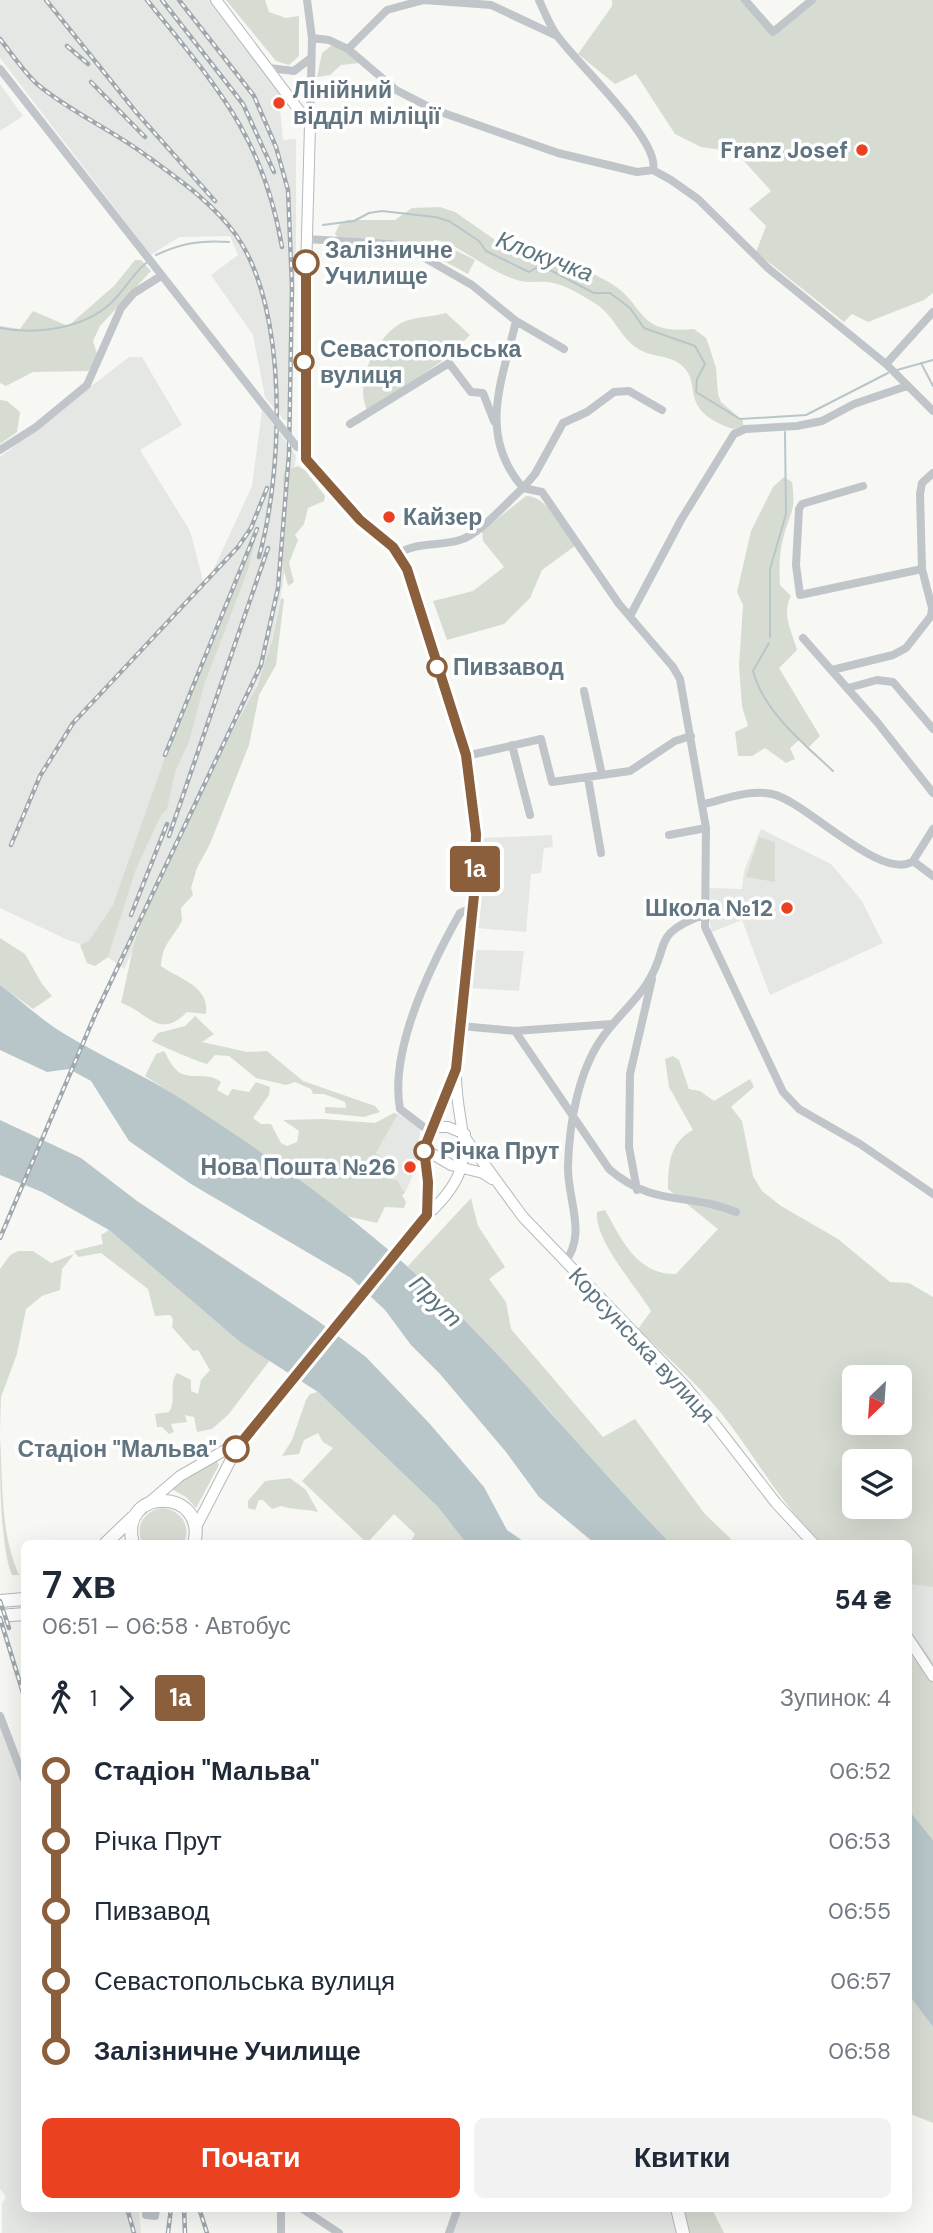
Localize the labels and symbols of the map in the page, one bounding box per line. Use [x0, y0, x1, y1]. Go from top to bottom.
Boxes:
place label: Лінійний відділ міліції [293, 75, 441, 131]
marker: Лінійний відділ міліції [271, 95, 287, 111]
place label: Franz Josef [720, 135, 848, 165]
marker: Franz Josef [854, 142, 870, 158]
water label: Клокучка [492, 223, 598, 289]
place label: Залізничне Училище [325, 235, 453, 291]
marker: Залізничне Училище [293, 250, 319, 276]
place label: Севастопольська вулиця [320, 334, 521, 390]
marker: Севастопольська вулиця [294, 352, 314, 372]
place label: Кайзер [403, 502, 482, 532]
marker: Кайзер [381, 509, 397, 525]
place label: Пивзавод [453, 652, 564, 682]
marker: Пивзавод [427, 657, 447, 677]
line badge: 1а [444, 846, 506, 892]
place label: Школа №12 [645, 893, 773, 923]
marker: Школа №12 [779, 900, 795, 916]
place label: Річка Прут [440, 1136, 559, 1166]
marker: Річка Прут [414, 1141, 434, 1161]
place label: Нова Пошта №26 [201, 1152, 396, 1182]
marker: Нова Пошта №26 [402, 1159, 418, 1175]
street label: Корсунська вулиця [562, 1261, 722, 1429]
water label: Прут [403, 1268, 469, 1334]
north arrow [842, 1365, 912, 1435]
place label: Стадіон "Мальва" [18, 1434, 217, 1464]
marker: Стадіон "Мальва" [223, 1436, 249, 1462]

